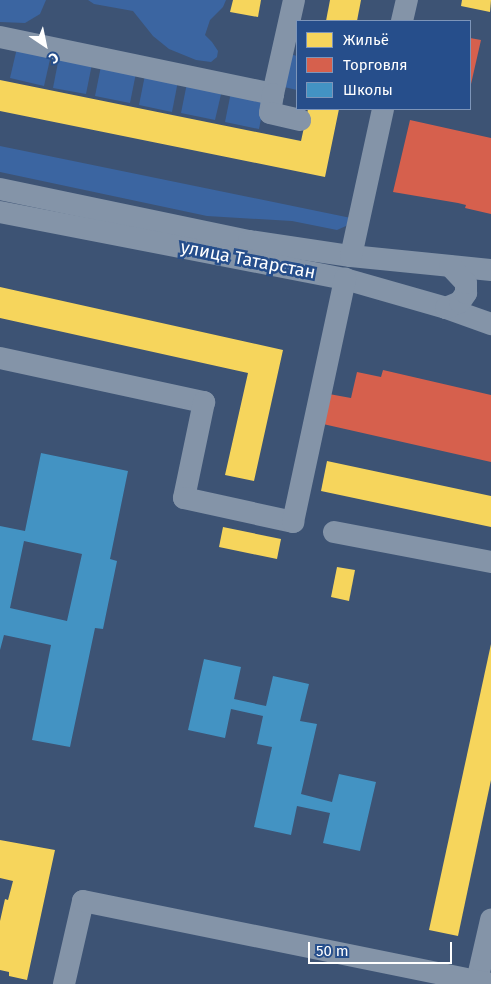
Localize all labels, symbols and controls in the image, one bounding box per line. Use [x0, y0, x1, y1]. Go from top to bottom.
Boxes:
north arrow [20, 20, 70, 70]
legend [296, 20, 471, 110]
text: Жильё [343, 31, 389, 49]
text: С [46, 49, 62, 67]
text: Торговля [343, 56, 408, 74]
text: Школы [343, 81, 393, 99]
street label: улица Татарстан [179, 236, 317, 284]
scale bar [311, 932, 455, 964]
text: 50 m [316, 942, 349, 960]

